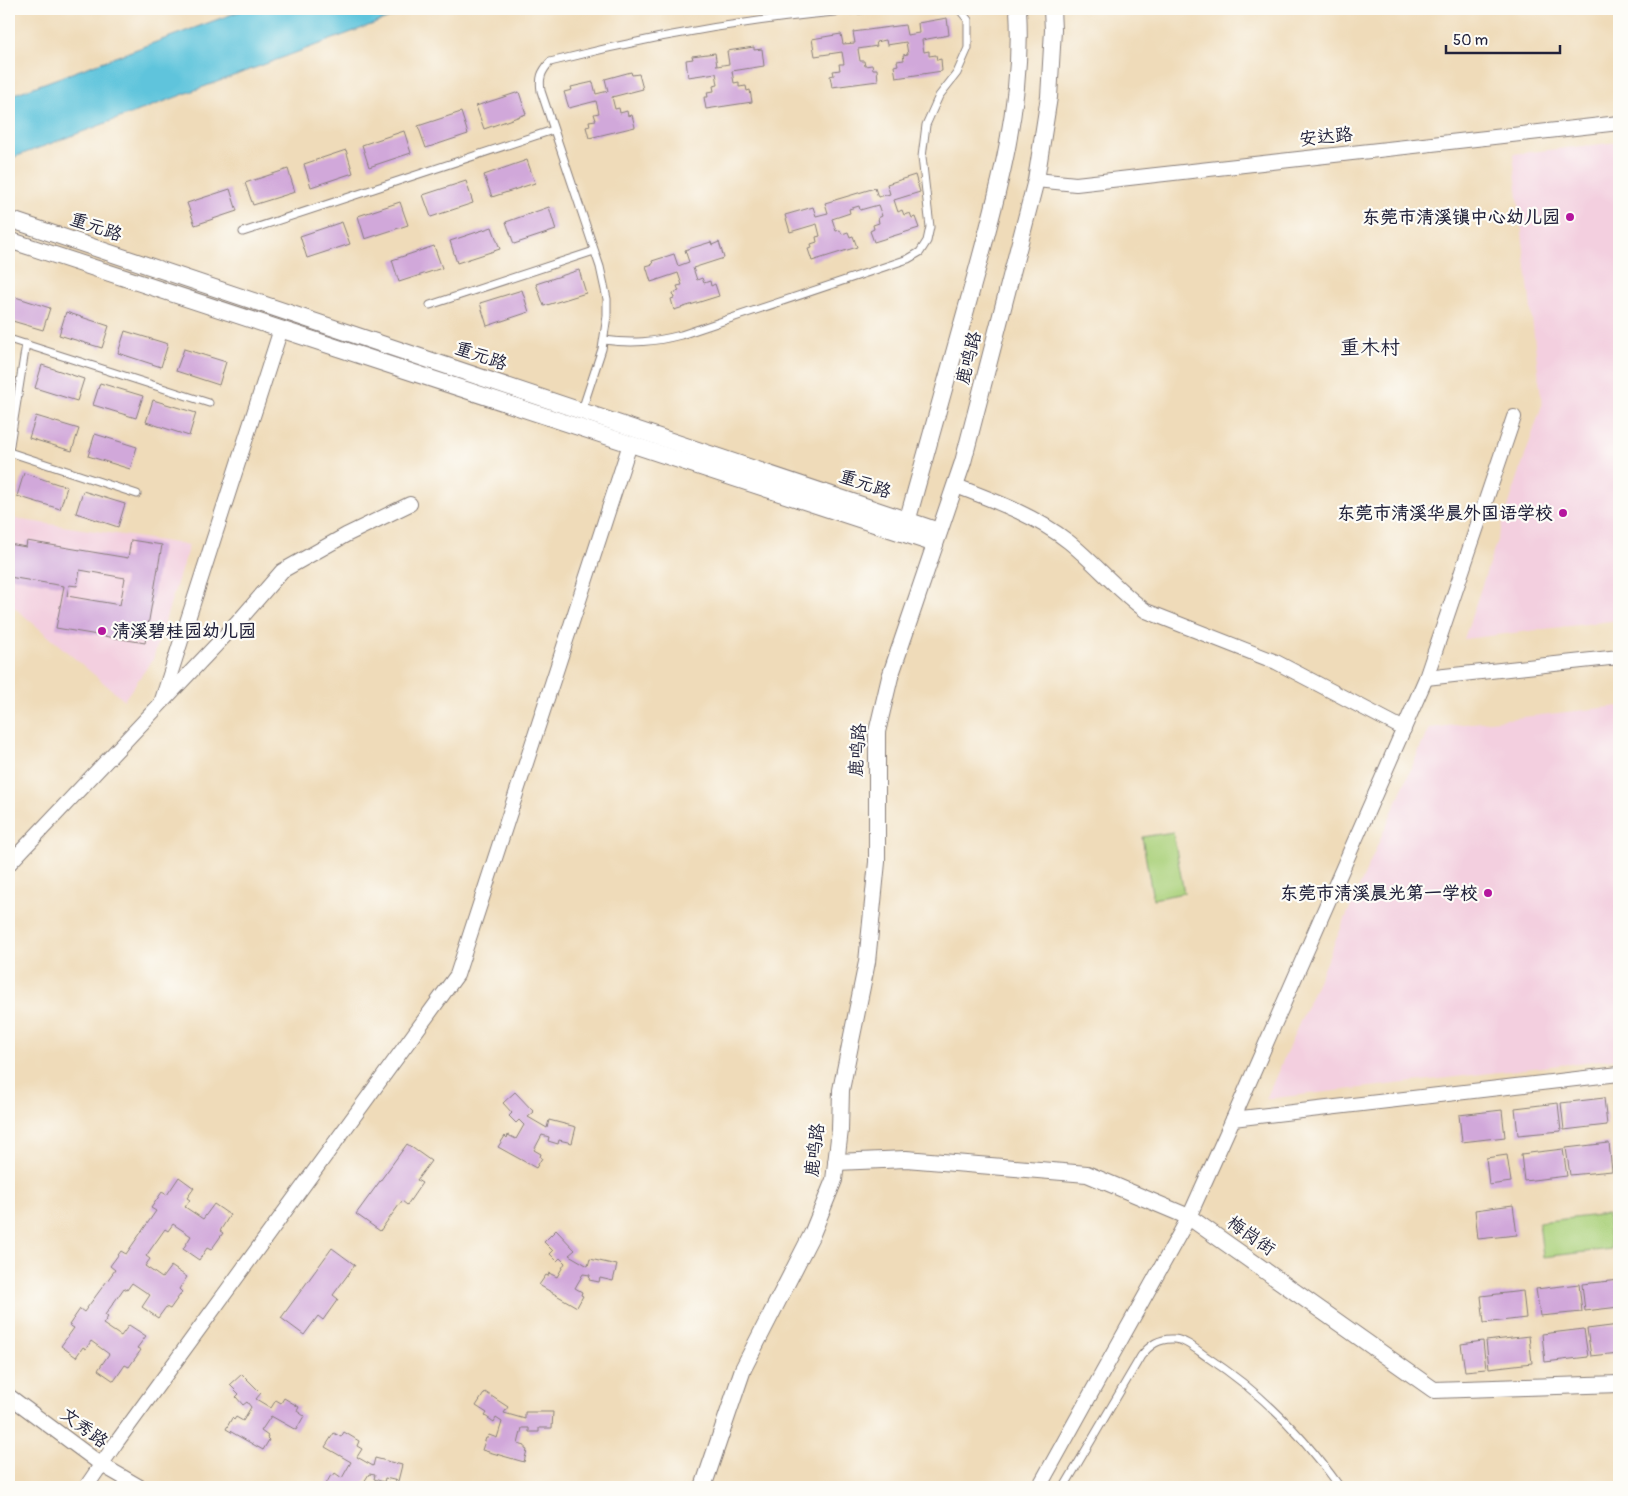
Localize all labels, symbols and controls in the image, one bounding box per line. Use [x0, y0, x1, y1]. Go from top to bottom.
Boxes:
scale bar [1446, 22, 1559, 54]
text: 50 m [1453, 31, 1488, 50]
street label: 安达路 [1298, 123, 1354, 151]
place label: 东莞市清溪镇中心幼儿园 [1362, 206, 1560, 229]
street label: 重元路 [67, 207, 125, 247]
marker: 东莞市清溪镇中心幼儿园 [1564, 211, 1576, 223]
street label: 鹿鸣路 [951, 329, 987, 387]
district label: 重木村 [1340, 335, 1400, 360]
street label: 重元路 [452, 336, 510, 376]
street label: 重元路 [836, 464, 894, 504]
place label: 东莞市清溪华晨外国语学校 [1337, 502, 1553, 525]
marker: 东莞市清溪华晨外国语学校 [1557, 507, 1569, 519]
place label: 清溪碧桂园幼儿园 [112, 620, 256, 643]
marker: 清溪碧桂园幼儿园 [96, 625, 108, 637]
street label: 鹿鸣路 [845, 722, 871, 778]
place label: 东莞市清溪晨光第一学校 [1280, 882, 1478, 905]
marker: 东莞市清溪晨光第一学校 [1482, 887, 1494, 899]
street label: 鹿鸣路 [800, 1122, 830, 1178]
street label: 梅岗街 [1222, 1211, 1280, 1261]
street label: 文秀路 [56, 1403, 112, 1453]

